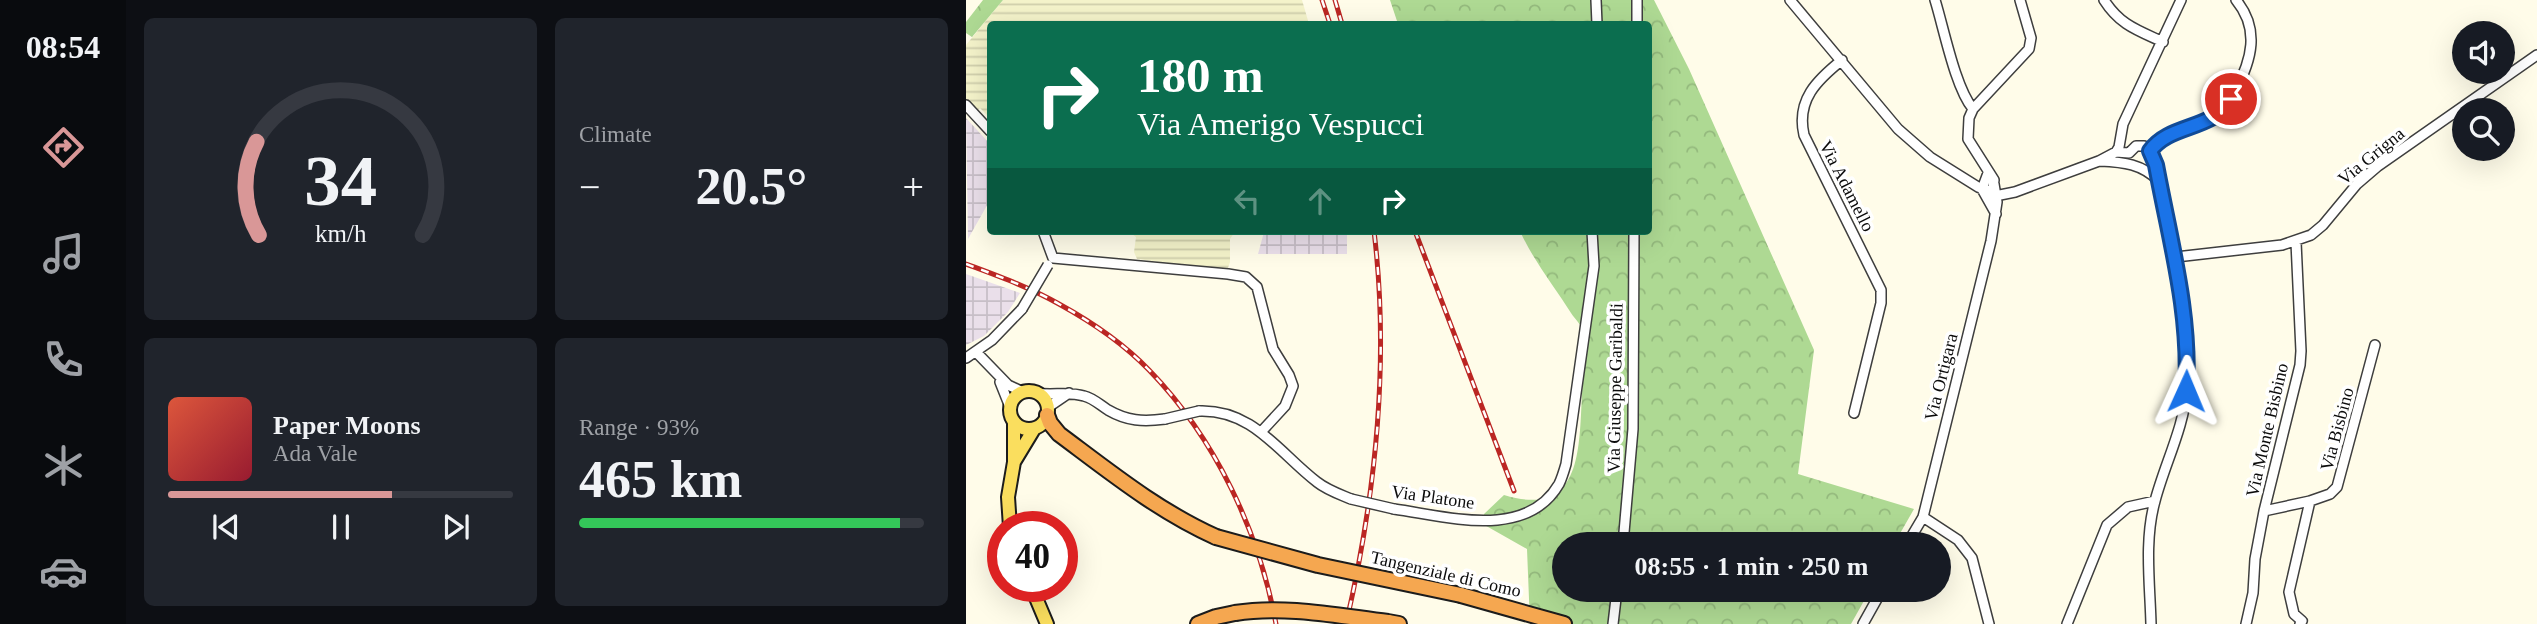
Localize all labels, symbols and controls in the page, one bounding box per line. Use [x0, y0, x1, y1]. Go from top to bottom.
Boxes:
map controls [2452, 21, 2515, 161]
button: sound [2452, 21, 2515, 84]
text: 08:54 [26, 29, 100, 65]
text: 180 m [1137, 48, 1264, 103]
icon: right [1022, 49, 1113, 140]
pin [2201, 69, 2261, 129]
icon: arrive [2212, 80, 2250, 118]
button: search [2452, 98, 2515, 161]
text: Via Amerigo Vespucci [1137, 106, 1424, 142]
text: Climate [579, 122, 652, 147]
icon: directions [39, 123, 88, 172]
street label: Via Grigna [2334, 123, 2408, 189]
street label: Via Adamello [1816, 137, 1878, 235]
text: 34 [304, 140, 377, 221]
text: 20.5° [696, 158, 807, 215]
text: − [579, 166, 600, 208]
text: + [903, 166, 924, 208]
icon: left [1228, 182, 1266, 220]
icon: ahead [1301, 182, 1339, 220]
icon: right [1374, 182, 1412, 220]
text: km/h [315, 220, 367, 247]
icon: music [39, 229, 88, 278]
street label: Via Giuseppe Garibaldi [1604, 303, 1626, 473]
street label: Via Ortigara [1920, 331, 1962, 423]
icon: phone [39, 335, 88, 384]
position arrow [2149, 354, 2223, 428]
street label: Via Monte Bisbino [2242, 361, 2292, 499]
street label: Via Bisbino [2316, 385, 2358, 473]
text: Paper Moons [273, 411, 421, 440]
text: Range · 93% [579, 415, 699, 440]
icon: climate [39, 441, 88, 490]
text: Ada Vale [273, 441, 358, 466]
text: 465 km [579, 451, 742, 508]
street label: Via Platone [1390, 481, 1476, 513]
icon: previous [207, 508, 245, 546]
icon: pause [322, 508, 360, 546]
icon: next [437, 508, 475, 546]
speed limit sign: 40 [987, 511, 1078, 602]
icon: car [39, 547, 88, 596]
street label: Tangenziale di Como [1369, 547, 1523, 601]
text: 08:55 · 1 min · 250 m [1635, 552, 1869, 581]

